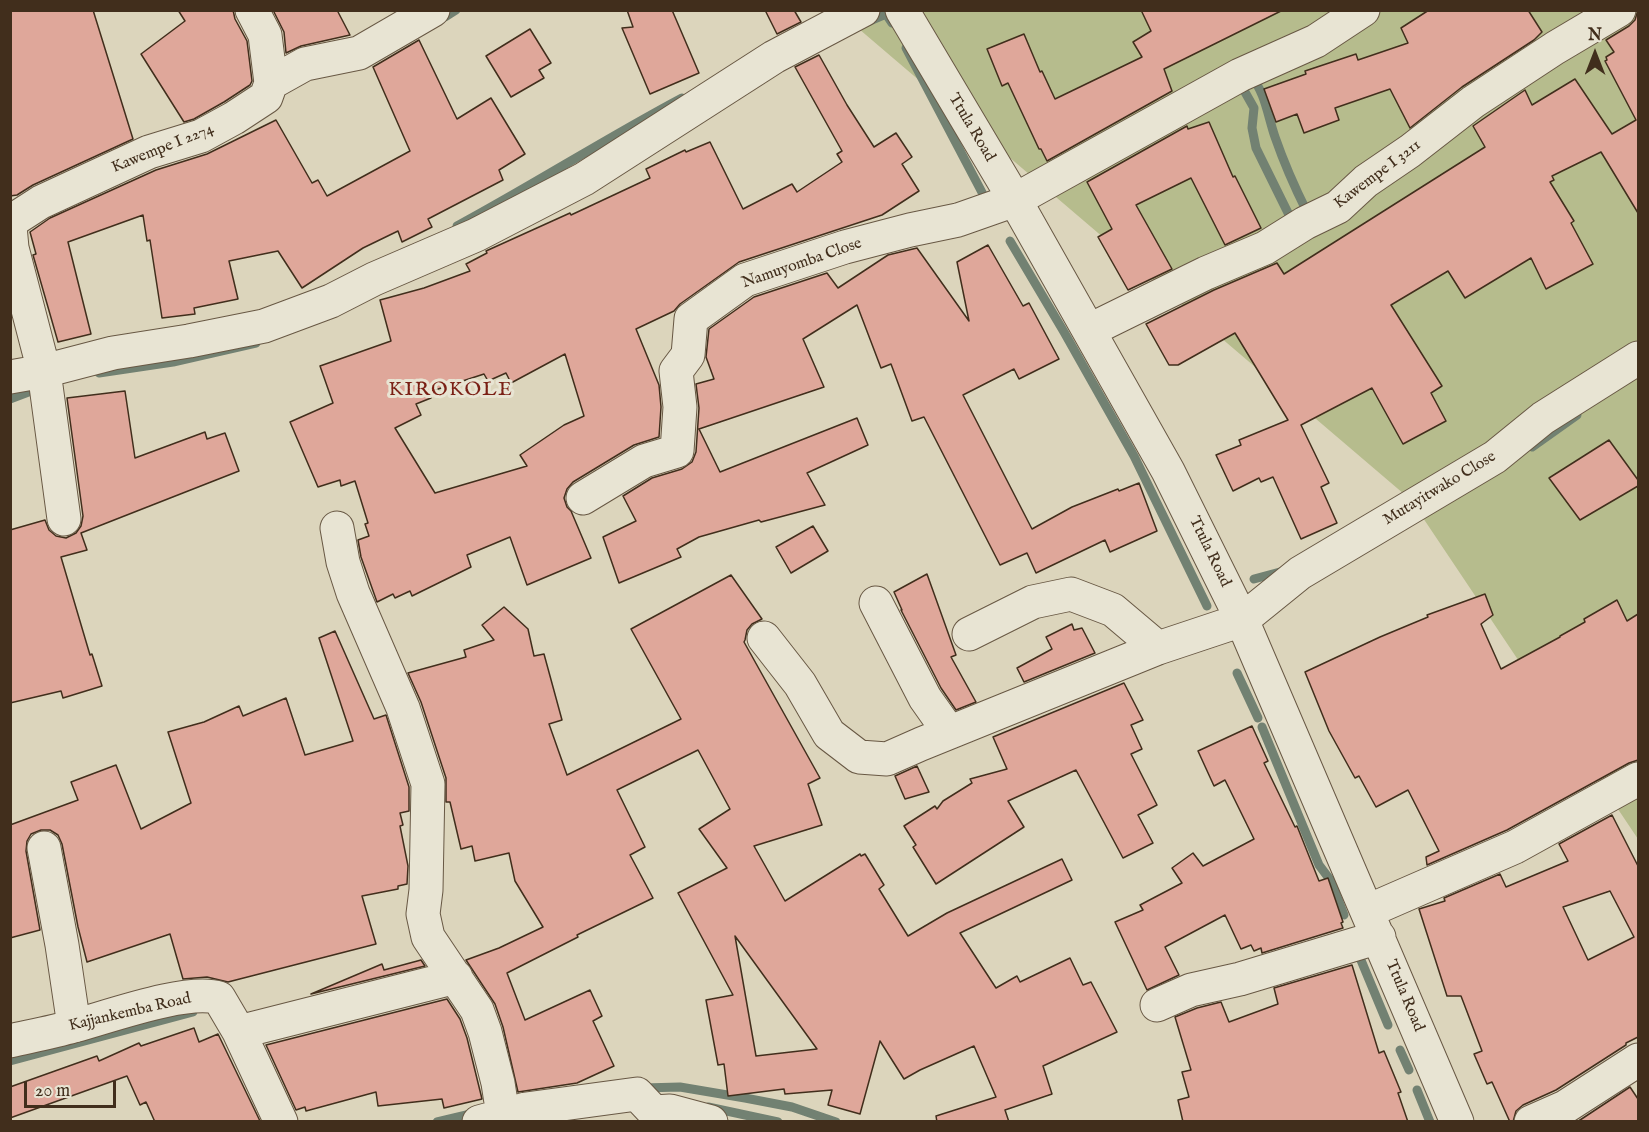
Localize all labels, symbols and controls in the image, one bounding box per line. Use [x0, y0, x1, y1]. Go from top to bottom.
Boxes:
north arrow [1565, 24, 1625, 84]
text: N [1588, 26, 1602, 46]
street label: Ttula Road [943, 90, 999, 166]
street label: Kawempe I 2274 [109, 120, 217, 178]
street label: Kawempe I 3211 [1331, 136, 1425, 214]
street label: Namuyomba Close [739, 234, 865, 294]
district label: KIROKOLE [389, 379, 513, 403]
street label: Mutayitwako Close [1380, 448, 1500, 530]
street label: Ttula Road [1184, 514, 1234, 590]
street label: Ttula Road [1380, 957, 1428, 1035]
street label: Kajjankemba Road [67, 990, 193, 1036]
scale bar [27, 1069, 118, 1107]
text: 20 m [35, 1080, 70, 1103]

